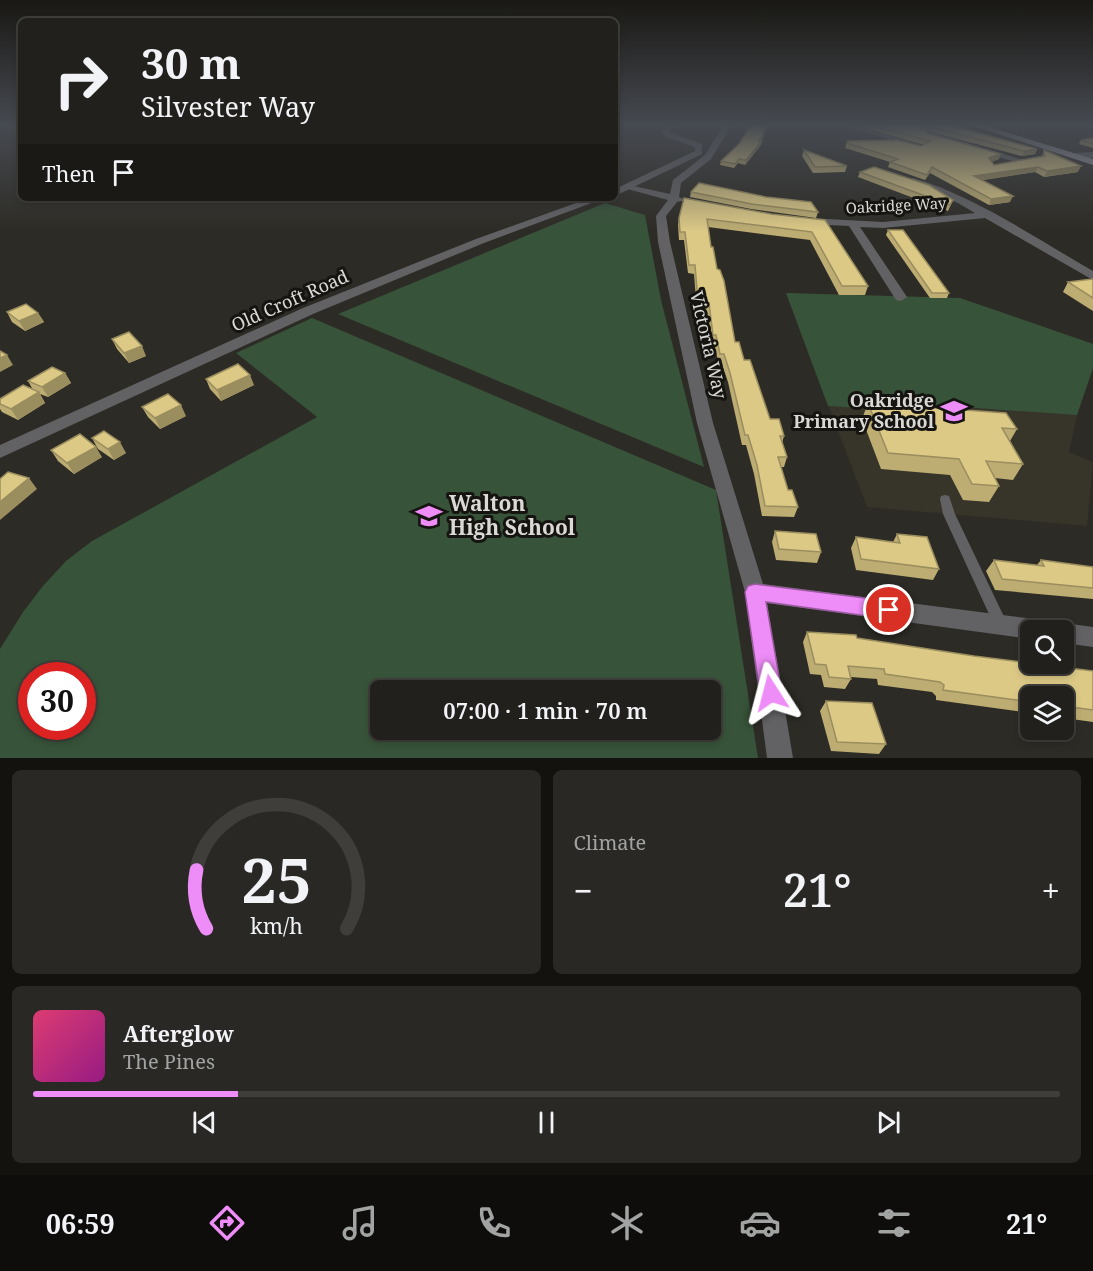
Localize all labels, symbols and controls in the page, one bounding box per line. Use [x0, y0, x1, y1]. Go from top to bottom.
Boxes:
text: 30 m [141, 34, 241, 91]
icon: right [42, 42, 120, 120]
text: Silvester Way [141, 88, 315, 125]
icon: arrive [107, 156, 140, 189]
text: Then [42, 158, 95, 188]
street label: Oakridge Way [845, 192, 947, 218]
street label: Old Croft Road [227, 264, 352, 337]
street label: Victoria Way [685, 288, 733, 402]
place label: Oakridge Primary School [793, 388, 935, 433]
school or university icon: Oakridge Primary School [939, 396, 969, 426]
place label: Walton High School [449, 489, 576, 541]
school or university icon: Walton High School [414, 501, 444, 531]
pin [863, 584, 914, 635]
icon: arrive [872, 593, 905, 626]
map controls [1020, 620, 1074, 740]
button: search [1020, 620, 1074, 674]
position arrow [739, 661, 803, 725]
speed limit sign: 30 [18, 662, 96, 740]
button: layers [1020, 686, 1074, 740]
text: 07:00 · 1 min · 70 m [443, 695, 648, 725]
text: Climate [574, 829, 646, 856]
text: 25 [241, 836, 312, 921]
text: 21° [783, 859, 851, 920]
text: − [574, 868, 593, 913]
text: + [1042, 868, 1060, 913]
text: km/h [250, 911, 303, 940]
text: Afterglow [123, 1018, 234, 1048]
text: The Pines [123, 1048, 215, 1075]
icon: previous [188, 1106, 221, 1139]
icon: pause [530, 1106, 563, 1139]
icon: next [872, 1106, 905, 1139]
icon: directions [206, 1202, 248, 1244]
icon: music [339, 1202, 381, 1244]
icon: phone [473, 1202, 515, 1244]
icon: climate [606, 1202, 648, 1244]
icon: car [739, 1202, 781, 1244]
icon: filters [873, 1202, 915, 1244]
text: 06:59 [46, 1205, 115, 1242]
text: 21° [1006, 1205, 1047, 1242]

